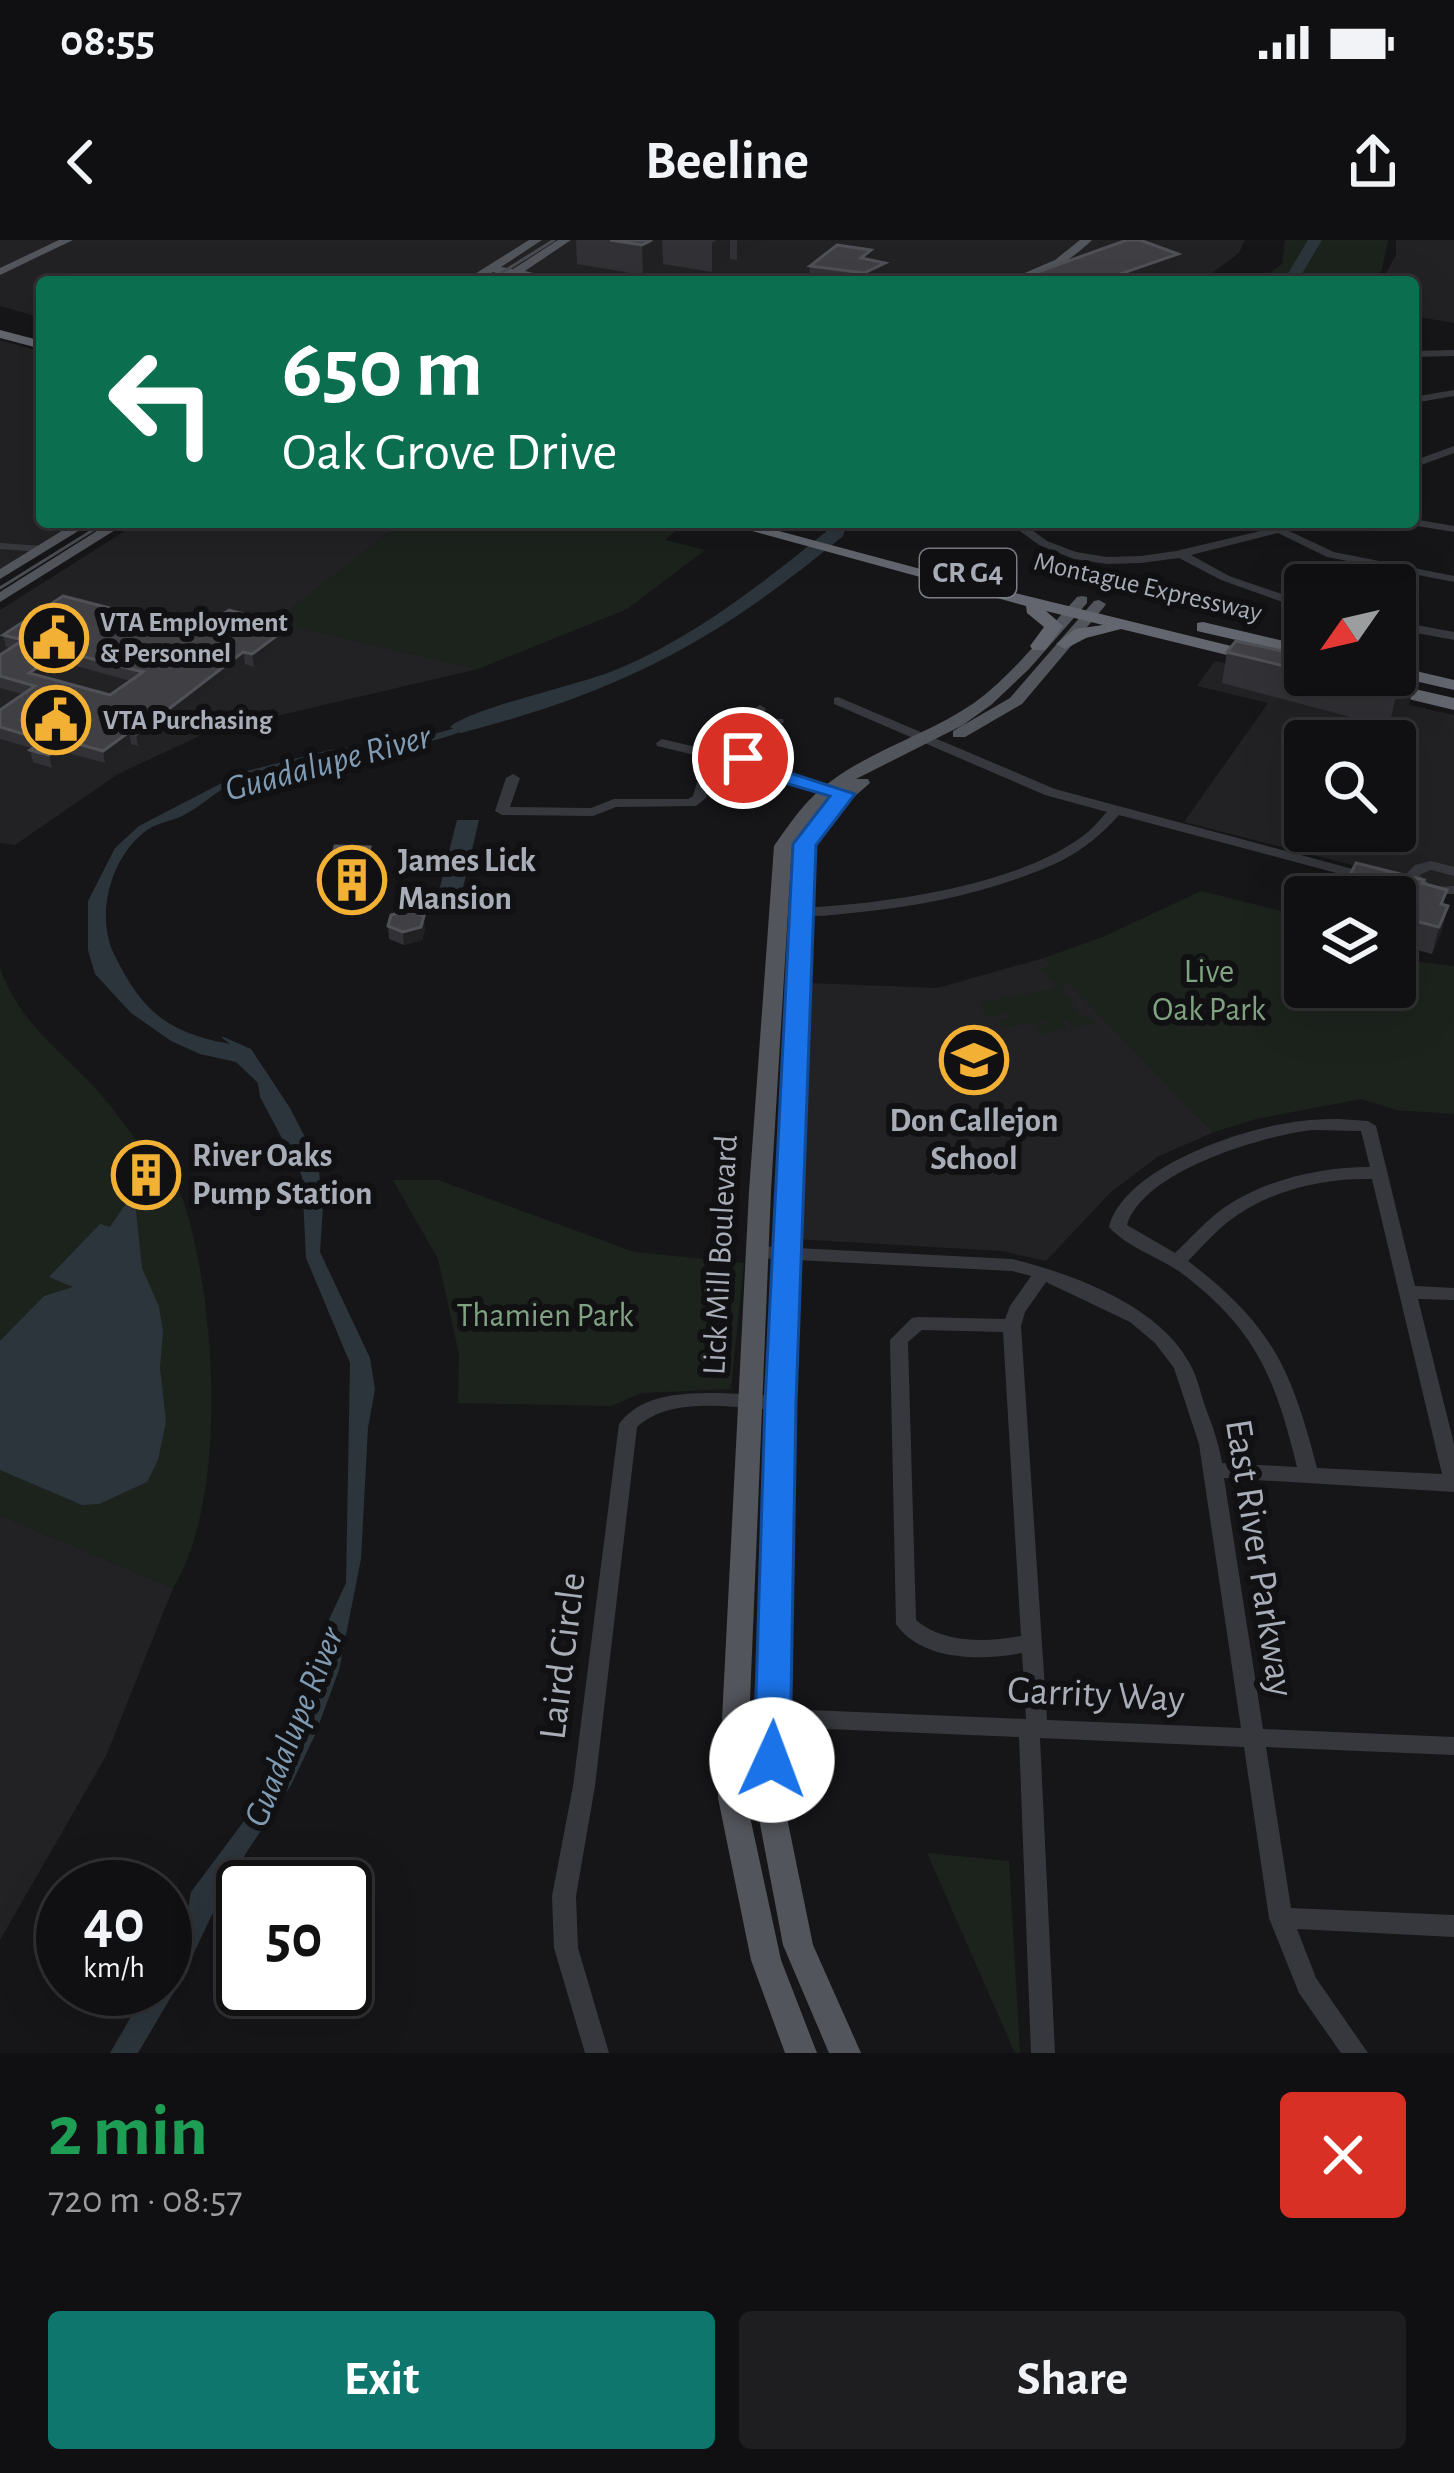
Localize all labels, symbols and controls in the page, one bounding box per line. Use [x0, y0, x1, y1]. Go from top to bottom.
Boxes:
text: 08:55 [60, 19, 155, 64]
icon: back [48, 129, 114, 195]
icon: share [1340, 129, 1406, 195]
text: Beeline [645, 135, 809, 189]
icon: left [84, 324, 240, 480]
text: 650 m [282, 328, 483, 412]
text: Oak Grove Drive [282, 426, 617, 480]
street label: Montague Expressway [1031, 548, 1265, 627]
road number: CR G4 [920, 549, 1016, 597]
north arrow [1284, 564, 1416, 696]
map controls [1284, 564, 1416, 1008]
public building icon: VTA Employment & Personnel [19, 603, 89, 673]
place label: VTA Employment & Personnel [100, 609, 288, 667]
public building icon: VTA Purchasing [21, 685, 91, 755]
place label: VTA Purchasing [103, 707, 273, 734]
pin [692, 707, 794, 809]
water label: Guadalupe River [221, 718, 436, 808]
button: search [1284, 720, 1416, 852]
icon: arrive [710, 725, 776, 791]
building icon: James Lick Mansion [317, 845, 387, 915]
place label: James Lick Mansion [398, 845, 537, 916]
button: layers [1284, 876, 1416, 1008]
park label: Live Oak Park [1152, 956, 1266, 1027]
school or university icon: Don Callejon School [939, 1025, 1009, 1095]
place label: Don Callejon School [890, 1105, 1058, 1176]
street label: Lick Mill Boulevard [698, 1134, 744, 1376]
building icon: River Oaks Pump Station [111, 1140, 181, 1210]
place label: River Oaks Pump Station [192, 1140, 373, 1211]
park label: Thamien Park [457, 1300, 633, 1333]
street label: East River Parkway [1218, 1416, 1300, 1700]
street label: Laird Circle [533, 1570, 593, 1742]
water label: Guadalupe River [238, 1621, 351, 1832]
street label: Garrity Way [1006, 1671, 1186, 1719]
position arrow [709, 1697, 835, 1823]
speed limit sign: 50 [216, 1860, 372, 2016]
text: 40 [83, 1893, 145, 1953]
text: km/h [83, 1953, 145, 1983]
button: close [1280, 2092, 1406, 2218]
text: 2 min [48, 2096, 208, 2168]
text: 720 m · 08:57 [48, 2181, 243, 2220]
button: Exit [48, 2311, 715, 2449]
button: Share [739, 2311, 1406, 2449]

